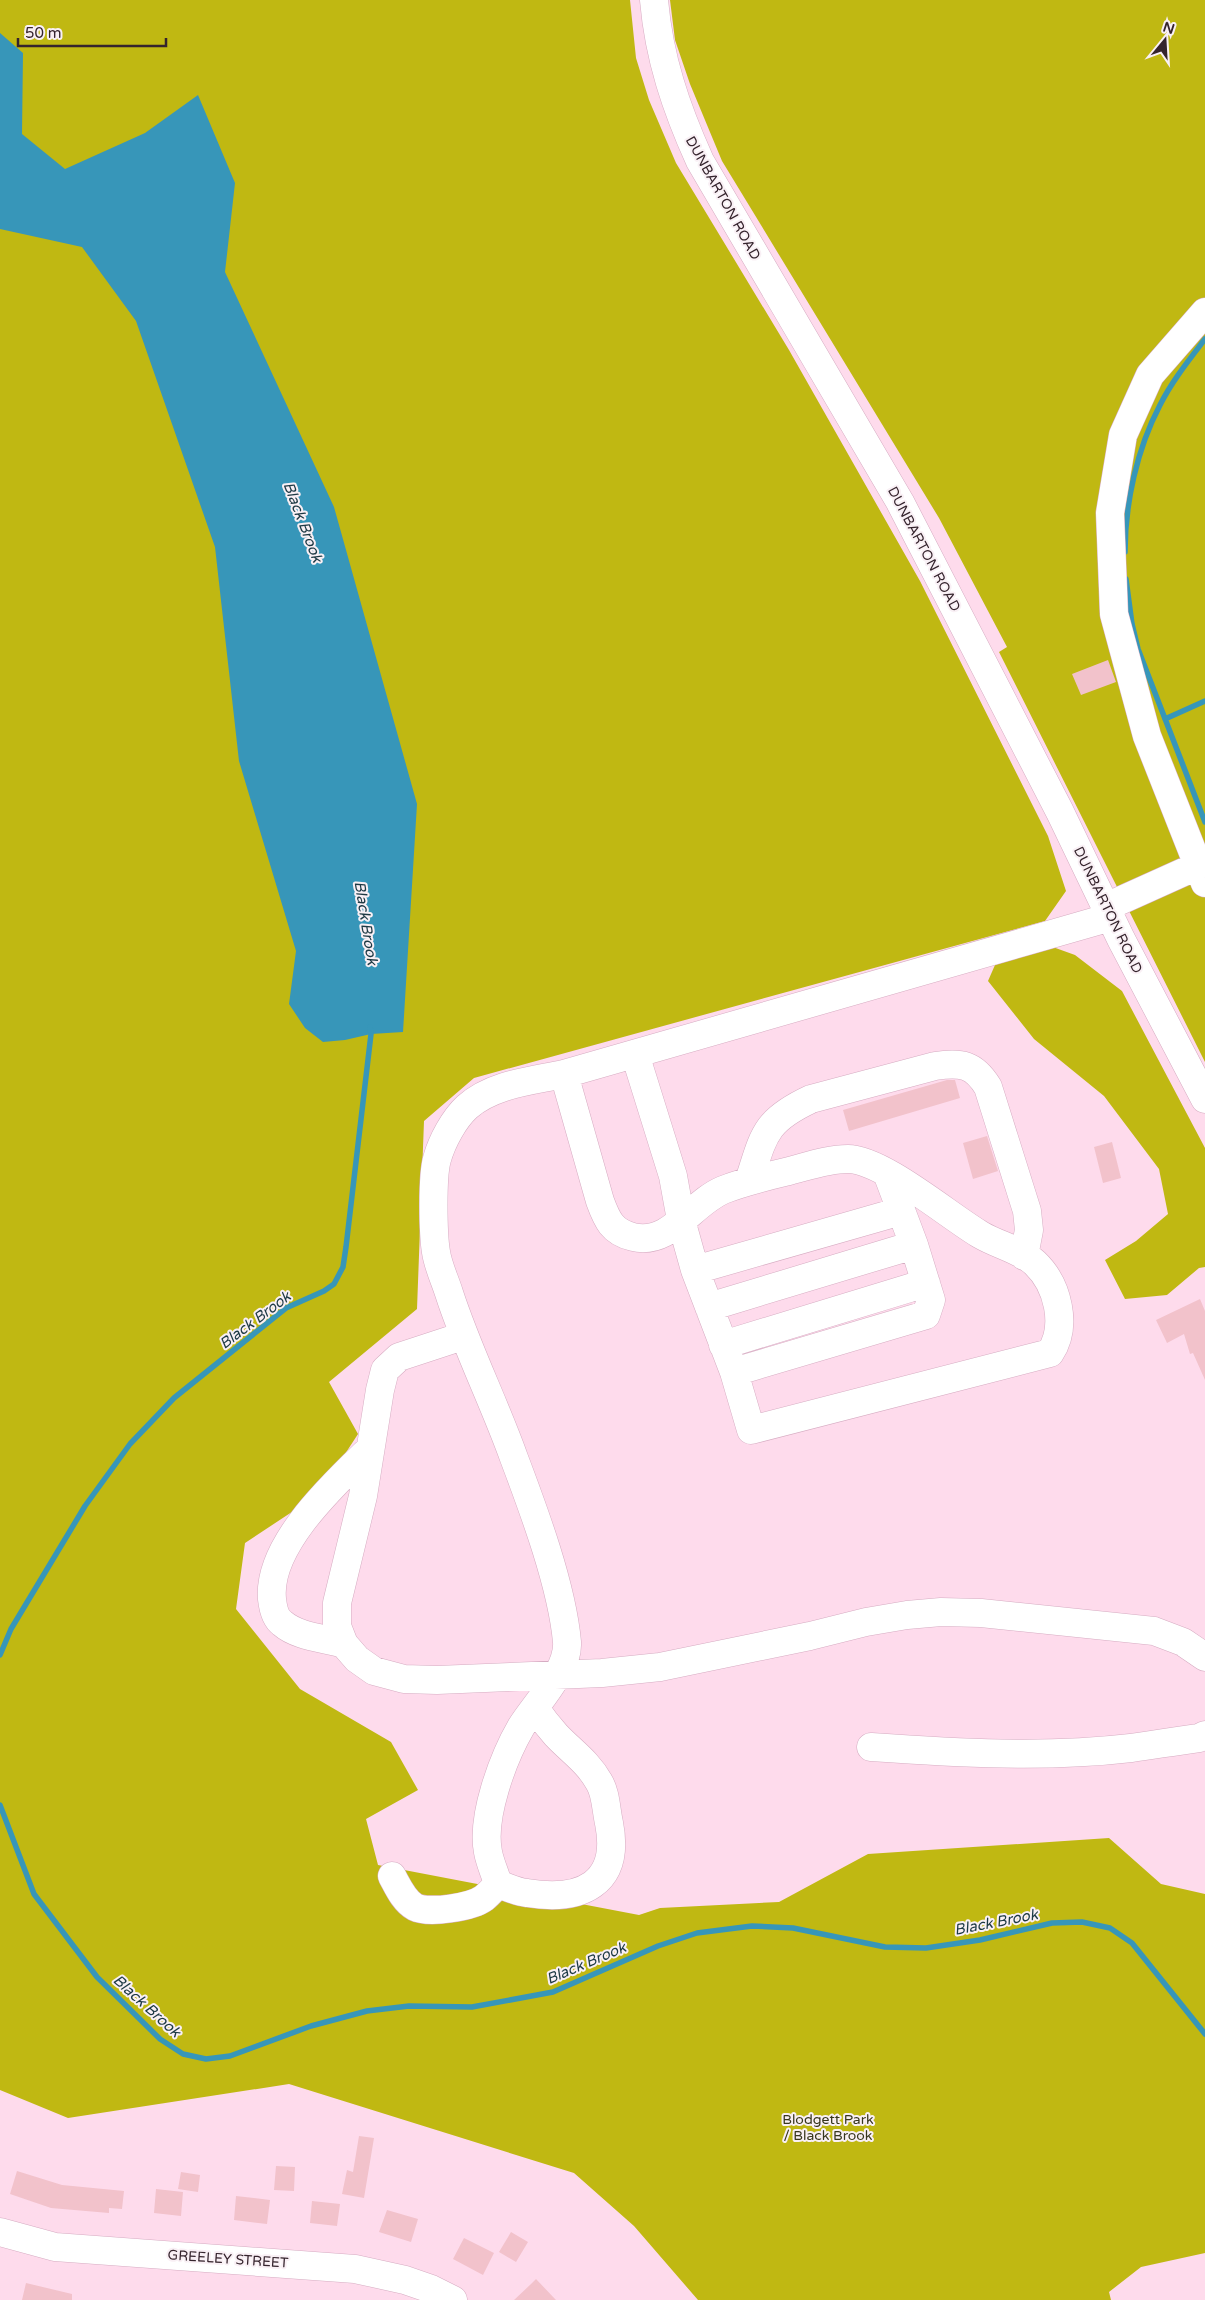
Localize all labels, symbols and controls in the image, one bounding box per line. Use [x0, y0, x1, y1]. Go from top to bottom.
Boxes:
scale bar [18, 15, 165, 47]
north arrow [1140, 15, 1190, 65]
text: N [1161, 18, 1177, 38]
text: 50 m [25, 24, 62, 42]
street label: DUNBARTON ROAD [682, 133, 764, 263]
water label: Black Brook [279, 479, 327, 566]
street label: DUNBARTON ROAD [884, 484, 964, 614]
street label: DUNBARTON ROAD [1070, 844, 1146, 976]
water label: Black Brook [350, 880, 382, 968]
water label: Black Brook [216, 1286, 296, 1353]
water label: Black Brook [953, 1905, 1041, 1939]
water label: Black Brook [543, 1937, 630, 1988]
water label: Black Brook [109, 1971, 186, 2042]
park label: Blodgett Park / Black Brook [782, 2111, 874, 2144]
street label: GREELEY STREET [167, 2246, 289, 2272]

